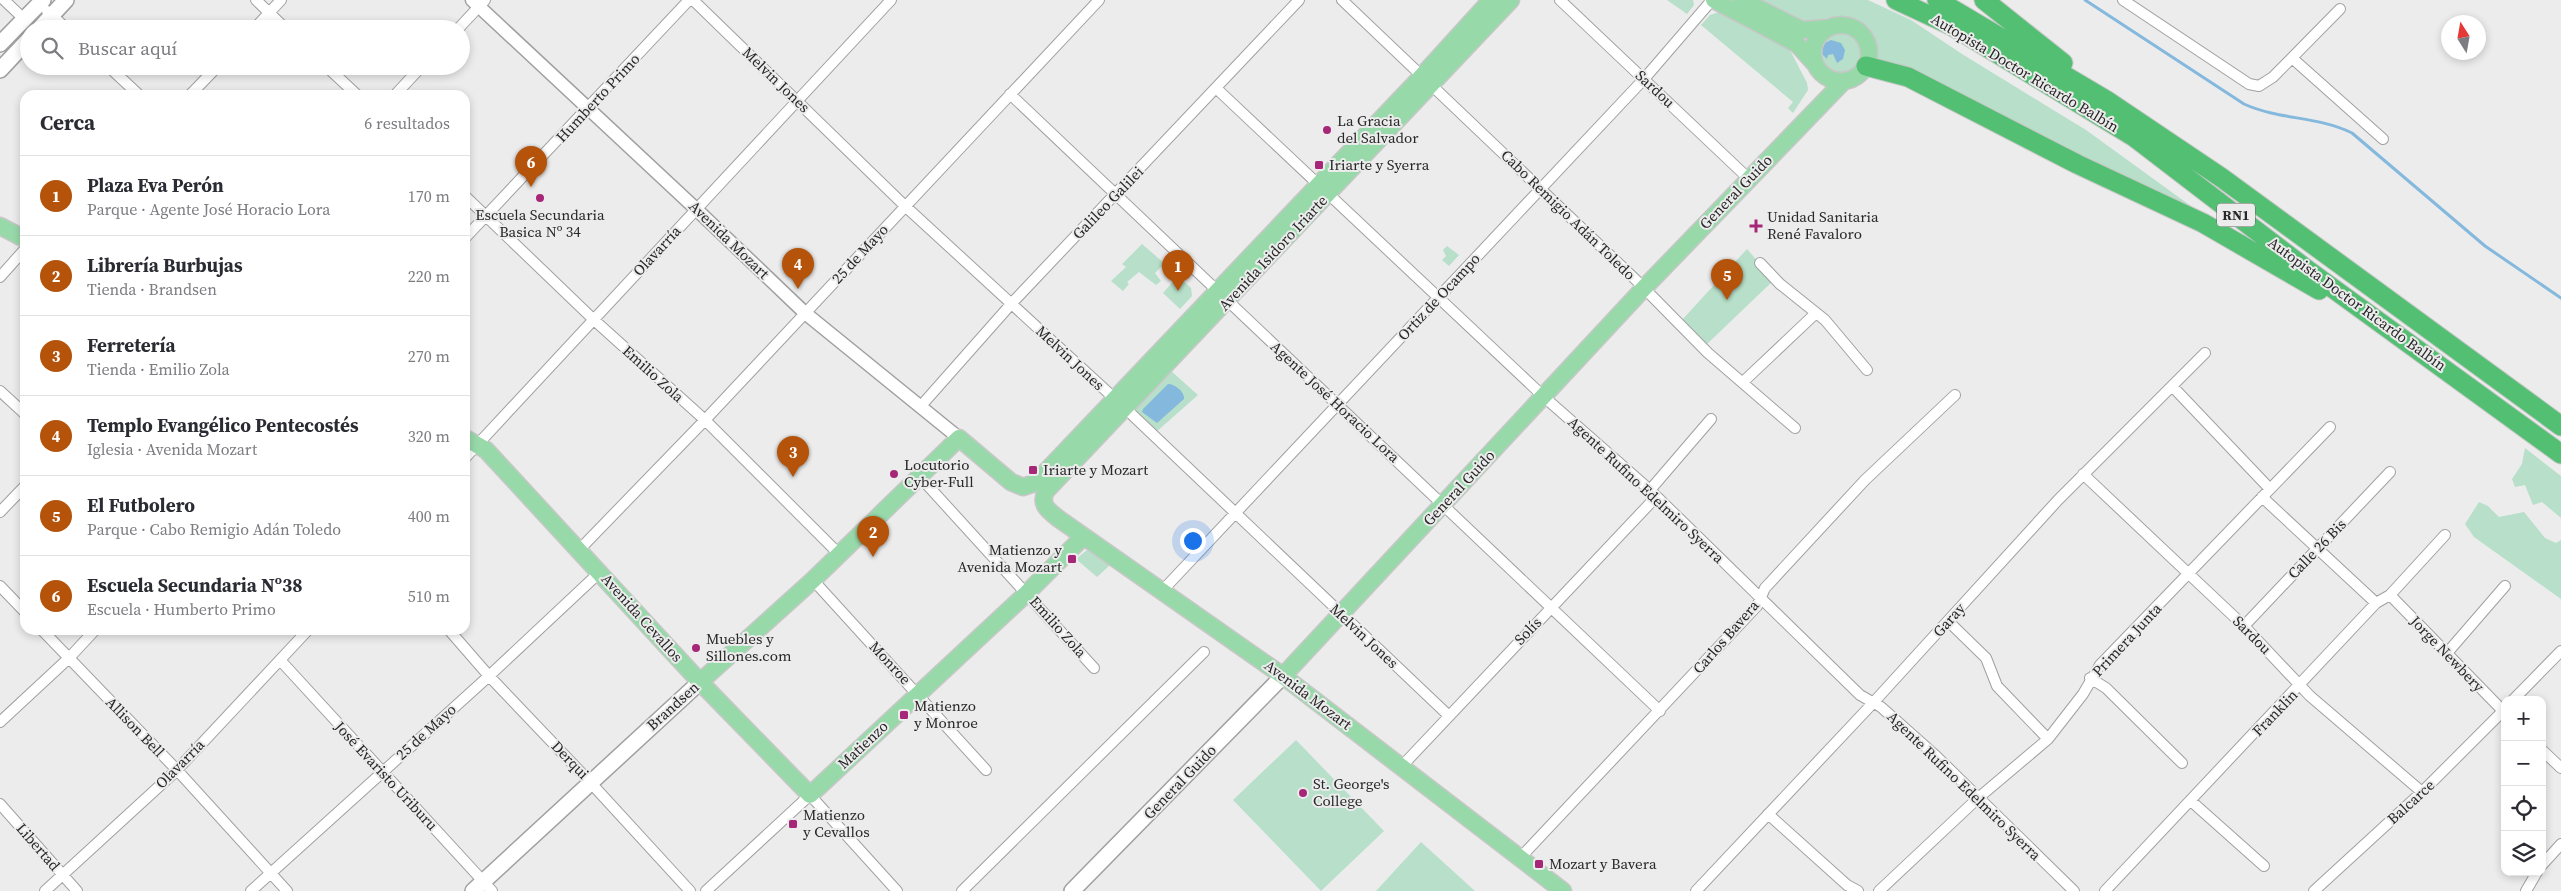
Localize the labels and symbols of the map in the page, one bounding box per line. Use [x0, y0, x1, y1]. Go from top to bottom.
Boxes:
street label: Autopista Doctor Ricardo Balbín [1927, 8, 2123, 137]
north arrow [2441, 15, 2486, 60]
street label: Melvin Jones [738, 42, 815, 117]
street label: Humberto Primo [551, 49, 644, 147]
street label: Sardou [1631, 65, 1680, 112]
place label: La Gracia del Salvador [1337, 110, 1419, 148]
marker: La Gracia del Salvador [1321, 124, 1333, 136]
street label: Cabo Remigio Adán Toledo [1496, 145, 1640, 285]
pin: 6 [515, 146, 547, 187]
street label: General Guido [1695, 150, 1777, 234]
place label: Iriarte y Syerra [1329, 154, 1430, 175]
marker: Iriarte y Syerra [1313, 159, 1325, 171]
street label: Galileo Galilei [1067, 162, 1148, 244]
street label: Avenida Isidoro Iriarte [1213, 190, 1332, 315]
marker: Escuela Secundaria Basica Nº 34 [534, 192, 546, 204]
street label: Avenida Mozart [685, 196, 774, 284]
place label: Escuela Secundaria Basica Nº 34 [475, 204, 605, 242]
road number: RN1 [2217, 204, 2255, 226]
place label: Unidad Sanitaria René Favaloro [1767, 206, 1879, 244]
street label: 25 de Mayo [827, 219, 893, 288]
marker: Unidad Sanitaria René Favaloro [1749, 219, 1763, 233]
street label: Olavarría [628, 221, 686, 280]
street label: Autopista Doctor Ricardo Balbín [2264, 232, 2451, 375]
pin: 4 [782, 248, 814, 289]
street label: Ortiz de Ocampo [1393, 248, 1485, 345]
pin: 1 [1162, 250, 1194, 291]
pin: 5 [1711, 259, 1743, 300]
street label: Melvin Jones [1032, 320, 1109, 395]
street label: Agente José Horacio Lora [1266, 336, 1405, 467]
street label: Emilio Zola [618, 340, 689, 407]
street label: Agente Rufino Edelmiro Syerra [1564, 412, 1729, 568]
pin: 3 [777, 436, 809, 477]
street label: General Guido [1418, 445, 1499, 530]
place label: Locutorio Cyber-Full [904, 454, 974, 492]
place label: Iriarte y Mozart [1043, 459, 1148, 480]
marker: Iriarte y Mozart [1027, 464, 1039, 476]
marker: Locutorio Cyber-Full [888, 468, 900, 480]
street label: Calle 26 Bis [2283, 514, 2351, 583]
pin: 2 [857, 516, 889, 557]
your location [1180, 528, 1206, 554]
place label: Matienzo y Avenida Mozart [958, 539, 1062, 577]
marker: Matienzo y Avenida Mozart [1066, 553, 1078, 565]
street label: Avenida Cevallos [597, 569, 688, 667]
street label: Emilio Zola [1025, 591, 1092, 662]
street label: Carlos Bavera [1688, 595, 1764, 678]
street label: Melvin Jones [1326, 598, 1403, 673]
street label: Garay [1928, 598, 1970, 641]
street label: Primera Junta [2087, 598, 2166, 681]
street label: Jorge Newbery [2405, 610, 2489, 697]
street label: Sardou [2228, 611, 2276, 659]
street label: Solís [1509, 612, 1546, 649]
place label: Muebles y Sillones.com [706, 628, 792, 666]
street label: Monroe [865, 636, 916, 689]
marker: Muebles y Sillones.com [690, 642, 702, 654]
street label: Avenida Mozart [1260, 655, 1356, 734]
street label: Brandsen [642, 676, 703, 735]
street label: Franklin [2247, 685, 2302, 741]
street label: Allison Bell [101, 692, 170, 762]
place label: Matienzo y Monroe [914, 695, 978, 733]
street label: 25 de Mayo [391, 699, 460, 764]
street label: Agente Rufino Edelmiro Syerra [1883, 706, 2046, 865]
marker: Matienzo y Monroe [898, 709, 910, 721]
street label: José Evaristo Uriburu [329, 716, 443, 835]
street label: Matienzo [833, 716, 893, 773]
street label: Olavarría [150, 734, 209, 793]
street label: Derqui [547, 736, 594, 784]
street label: General Guido [1139, 740, 1221, 824]
place label: St. George's College [1313, 773, 1389, 811]
street label: Balcarce [2382, 774, 2439, 829]
marker: St. George's College [1297, 787, 1309, 799]
place label: Matienzo y Cevallos [803, 804, 870, 842]
street label: Libertad [12, 818, 65, 876]
marker: Matienzo y Cevallos [787, 818, 799, 830]
place label: Mozart y Bavera [1549, 853, 1657, 874]
marker: Mozart y Bavera [1533, 858, 1545, 870]

